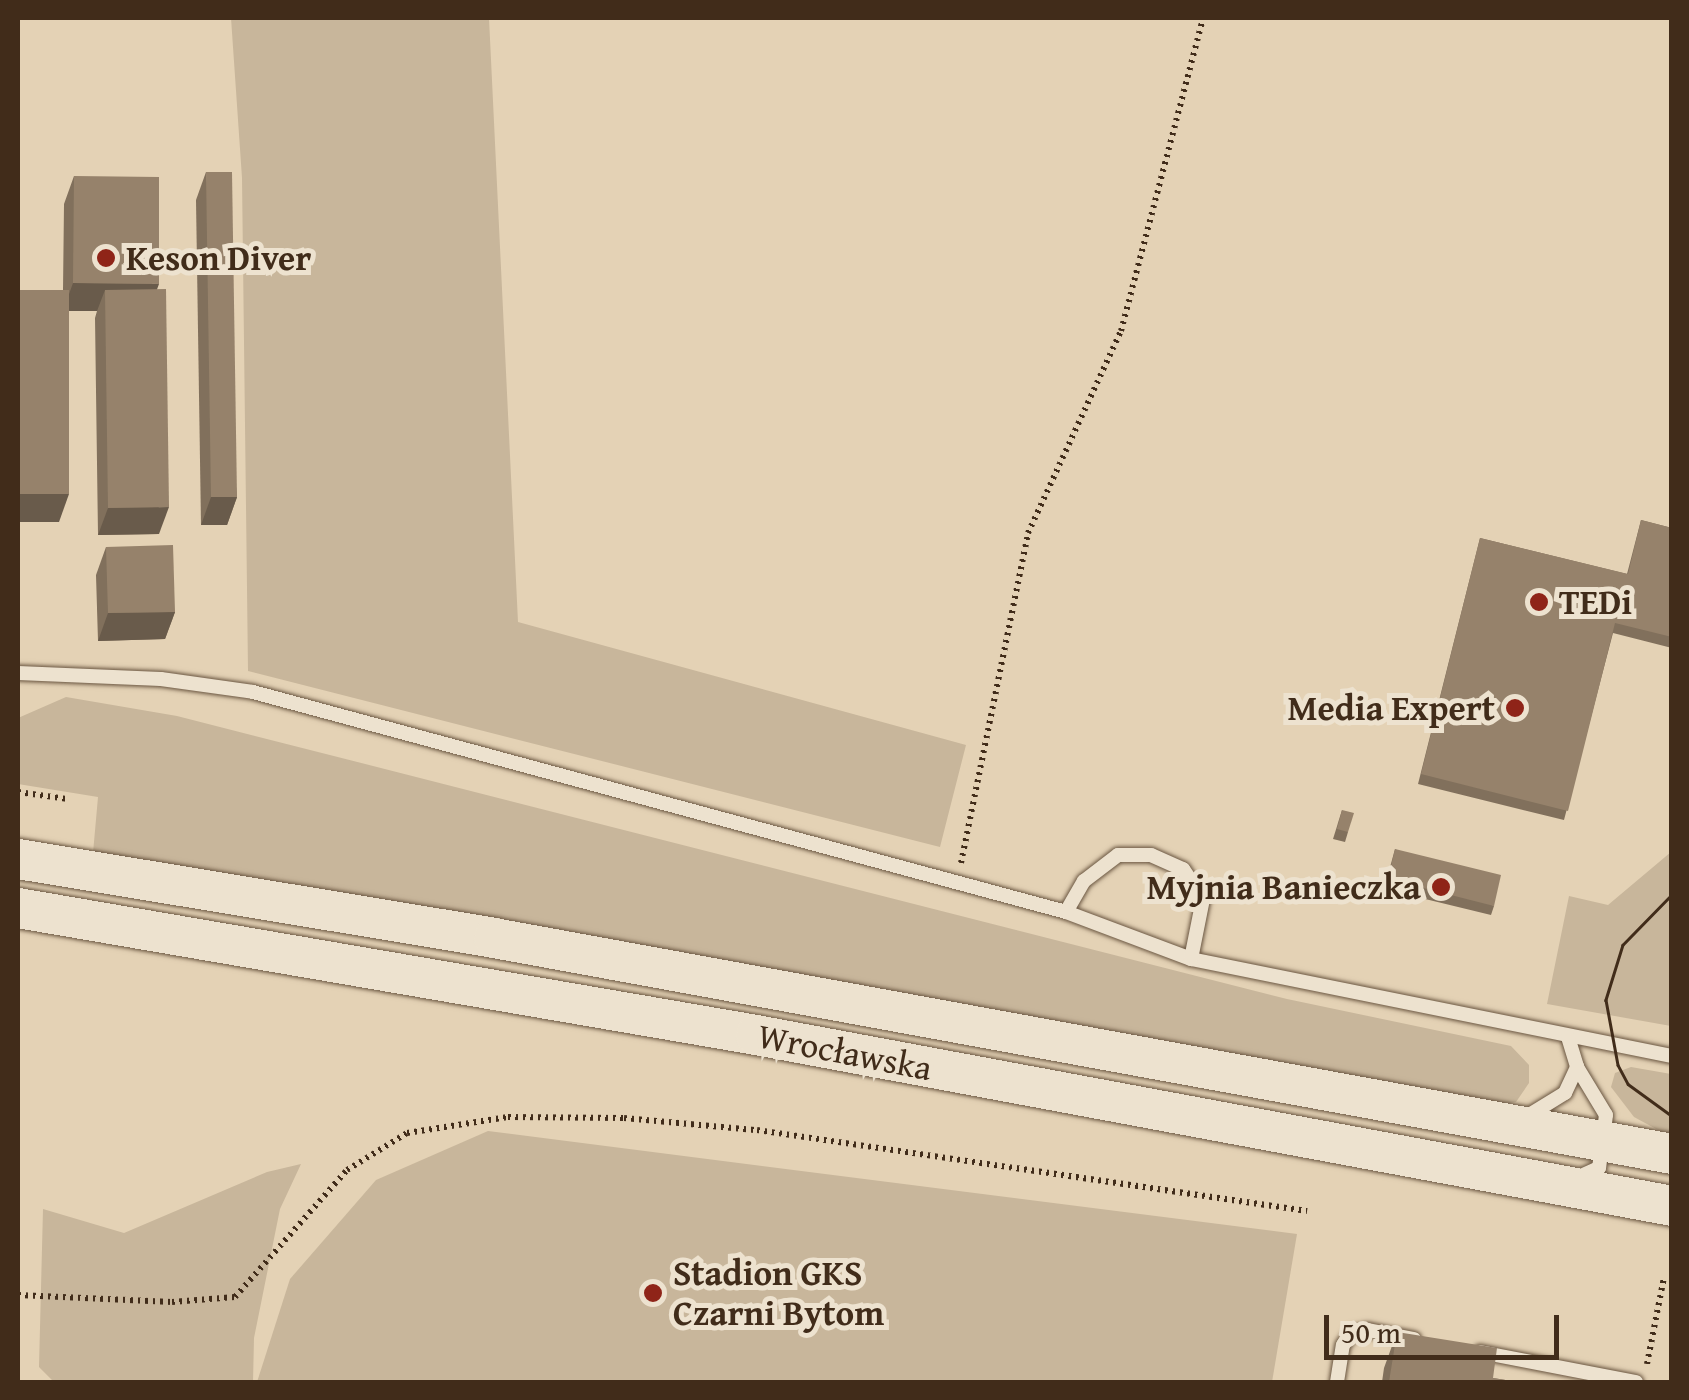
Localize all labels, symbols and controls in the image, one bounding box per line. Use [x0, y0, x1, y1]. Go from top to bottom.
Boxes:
place label: Keson Diver [126, 237, 311, 279]
marker: Keson Diver [95, 247, 117, 269]
place label: TEDi [1559, 581, 1632, 623]
marker: TEDi [1528, 591, 1550, 613]
place label: Media Expert [1288, 687, 1495, 729]
marker: Media Expert [1504, 697, 1526, 719]
place label: Myjnia Banieczka [1146, 866, 1421, 908]
marker: Myjnia Banieczka [1430, 876, 1452, 898]
street label: Wrocławska [754, 1015, 936, 1089]
place label: Stadion GKS Czarni Bytom [673, 1252, 884, 1334]
marker: Stadion GKS Czarni Bytom [642, 1282, 664, 1304]
scale bar [1329, 1295, 1564, 1357]
text: 50 m [1341, 1310, 1401, 1354]

